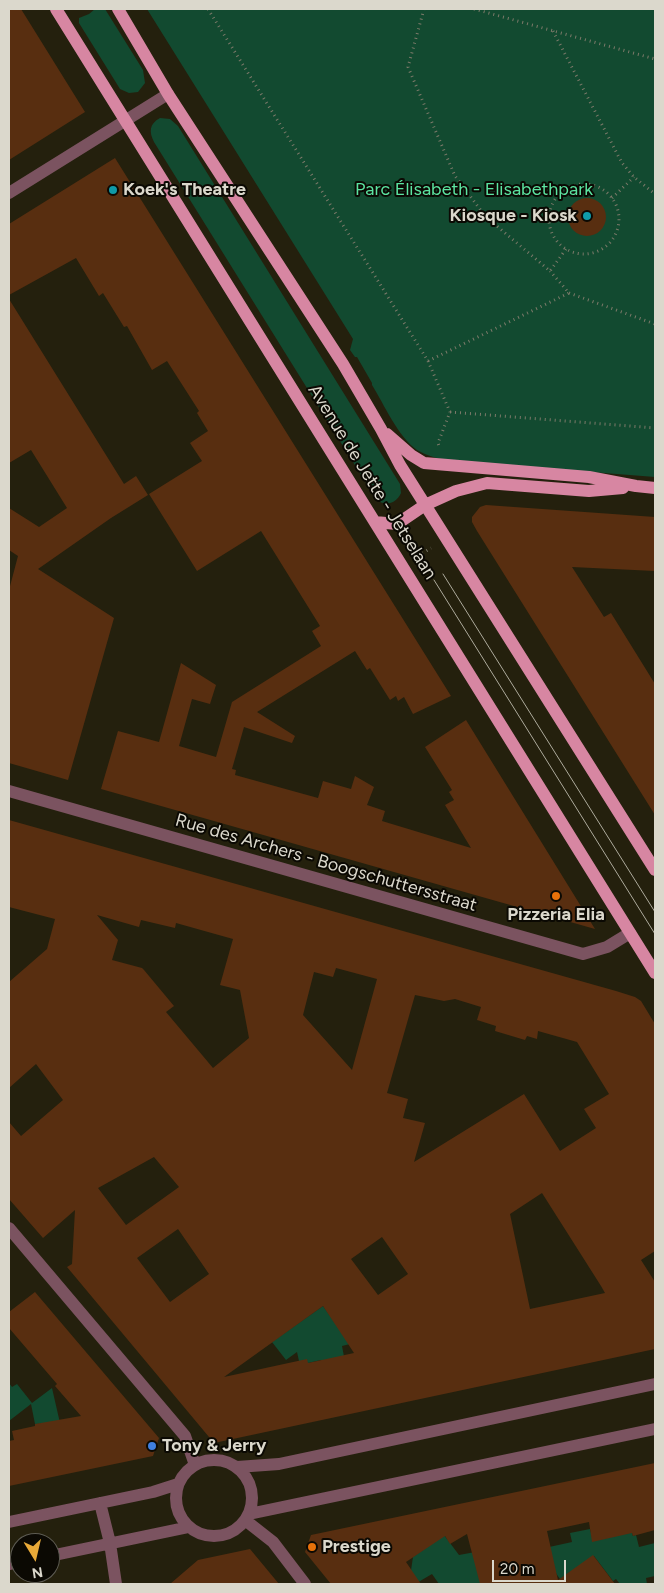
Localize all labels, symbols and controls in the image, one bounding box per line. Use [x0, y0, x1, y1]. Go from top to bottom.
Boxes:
place label: Koek's Theatre [123, 179, 246, 201]
park label: Parc Élisabeth - Elisabethpark [355, 179, 593, 201]
marker: Koek's Theatre [107, 184, 119, 196]
place label: Kiosque - Kiosk [449, 205, 577, 227]
marker: Kiosque - Kiosk [581, 210, 593, 222]
street label: Avenue de Jette - Jetselaan [303, 381, 441, 583]
street label: Rue des Archers - Boogschuttersstraat [173, 810, 479, 916]
marker: Pizzeria Elia [550, 890, 562, 902]
place label: Pizzeria Elia [507, 904, 605, 926]
place label: Tony & Jerry [162, 1435, 266, 1457]
marker: Tony & Jerry [146, 1440, 158, 1452]
north arrow [10, 1533, 60, 1583]
place label: Prestige [322, 1536, 391, 1558]
marker: Prestige [306, 1541, 318, 1553]
scale bar [494, 1550, 568, 1582]
text: 20 m [500, 1560, 534, 1578]
text: N [31, 1563, 44, 1582]

